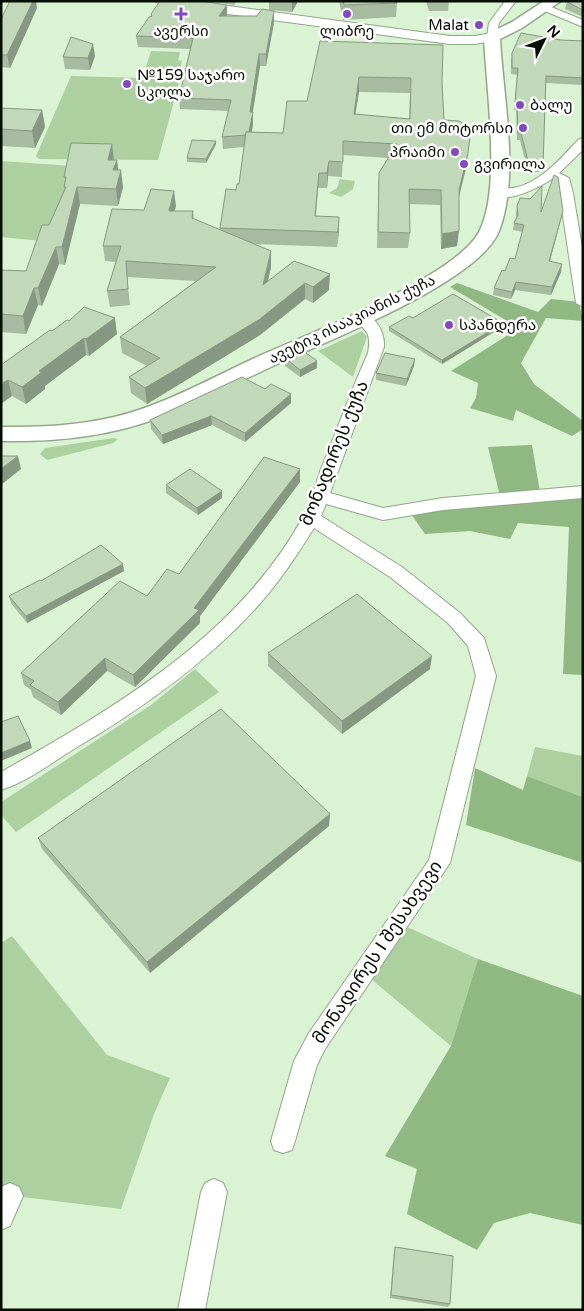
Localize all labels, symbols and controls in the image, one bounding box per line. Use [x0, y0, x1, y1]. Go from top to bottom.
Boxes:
marker: ავერსი [175, 8, 187, 20]
marker: ლიბრე [341, 8, 353, 20]
north arrow [519, 15, 569, 65]
place label: Malat [428, 16, 469, 34]
marker: Malat [473, 19, 485, 31]
place label: ავერსი [153, 22, 209, 40]
place label: ლიბრე [320, 22, 374, 40]
text: N [543, 22, 563, 42]
place label: №159 საჯარო სკოლა [137, 66, 245, 101]
marker: №159 საჯარო სკოლა [121, 78, 133, 90]
place label: ბალუ [530, 96, 573, 114]
marker: ბალუ [514, 99, 526, 111]
place label: თი ემ მოტორსი [391, 119, 513, 137]
marker: თი ემ მოტორსი [517, 122, 529, 134]
place label: პრაიმი [390, 143, 445, 161]
marker: პრაიმი [449, 146, 461, 158]
place label: გვირილა [474, 155, 545, 173]
marker: გვირილა [458, 158, 470, 170]
street label: ავეტიკ ისააკიანის ქუჩა [266, 271, 438, 367]
place label: სპანდერა [459, 316, 536, 334]
marker: სპანდერა [443, 319, 455, 331]
street label: მონადირეს ქუჩა [295, 377, 373, 529]
street label: მონადირეს I შესახვევი [307, 856, 447, 1048]

